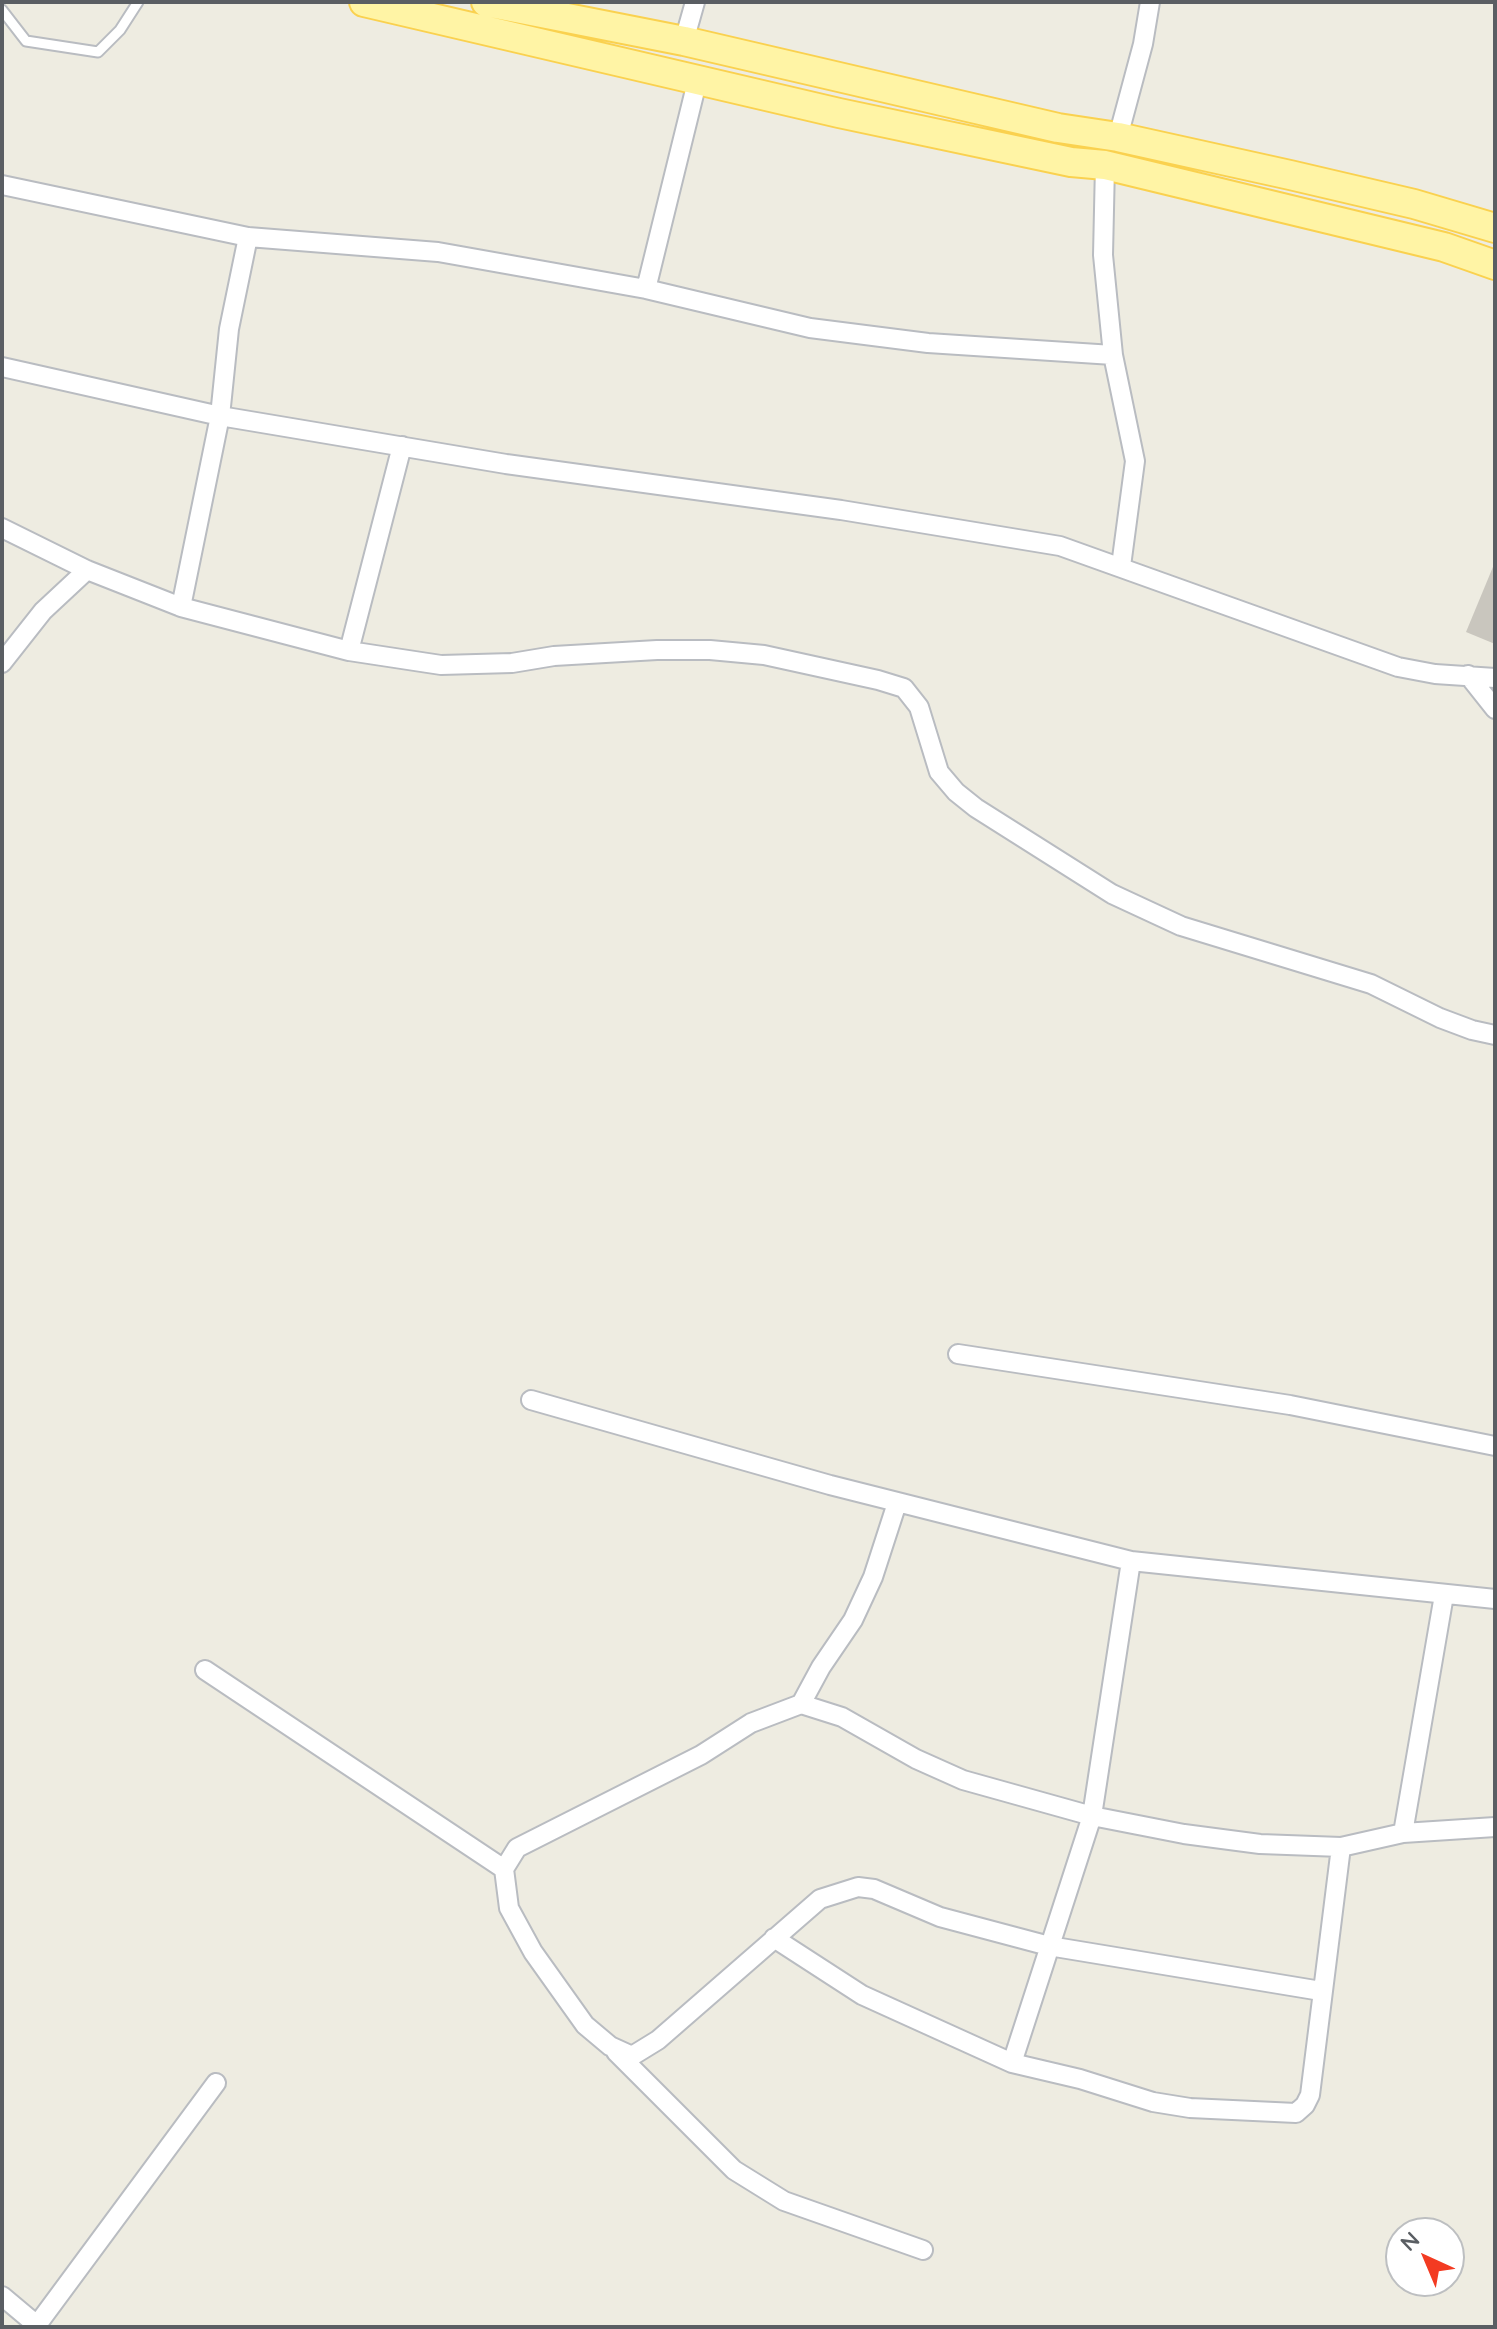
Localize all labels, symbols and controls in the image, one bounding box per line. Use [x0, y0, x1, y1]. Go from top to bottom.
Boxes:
north arrow [1385, 2217, 1465, 2297]
text: N [1394, 2225, 1425, 2257]

